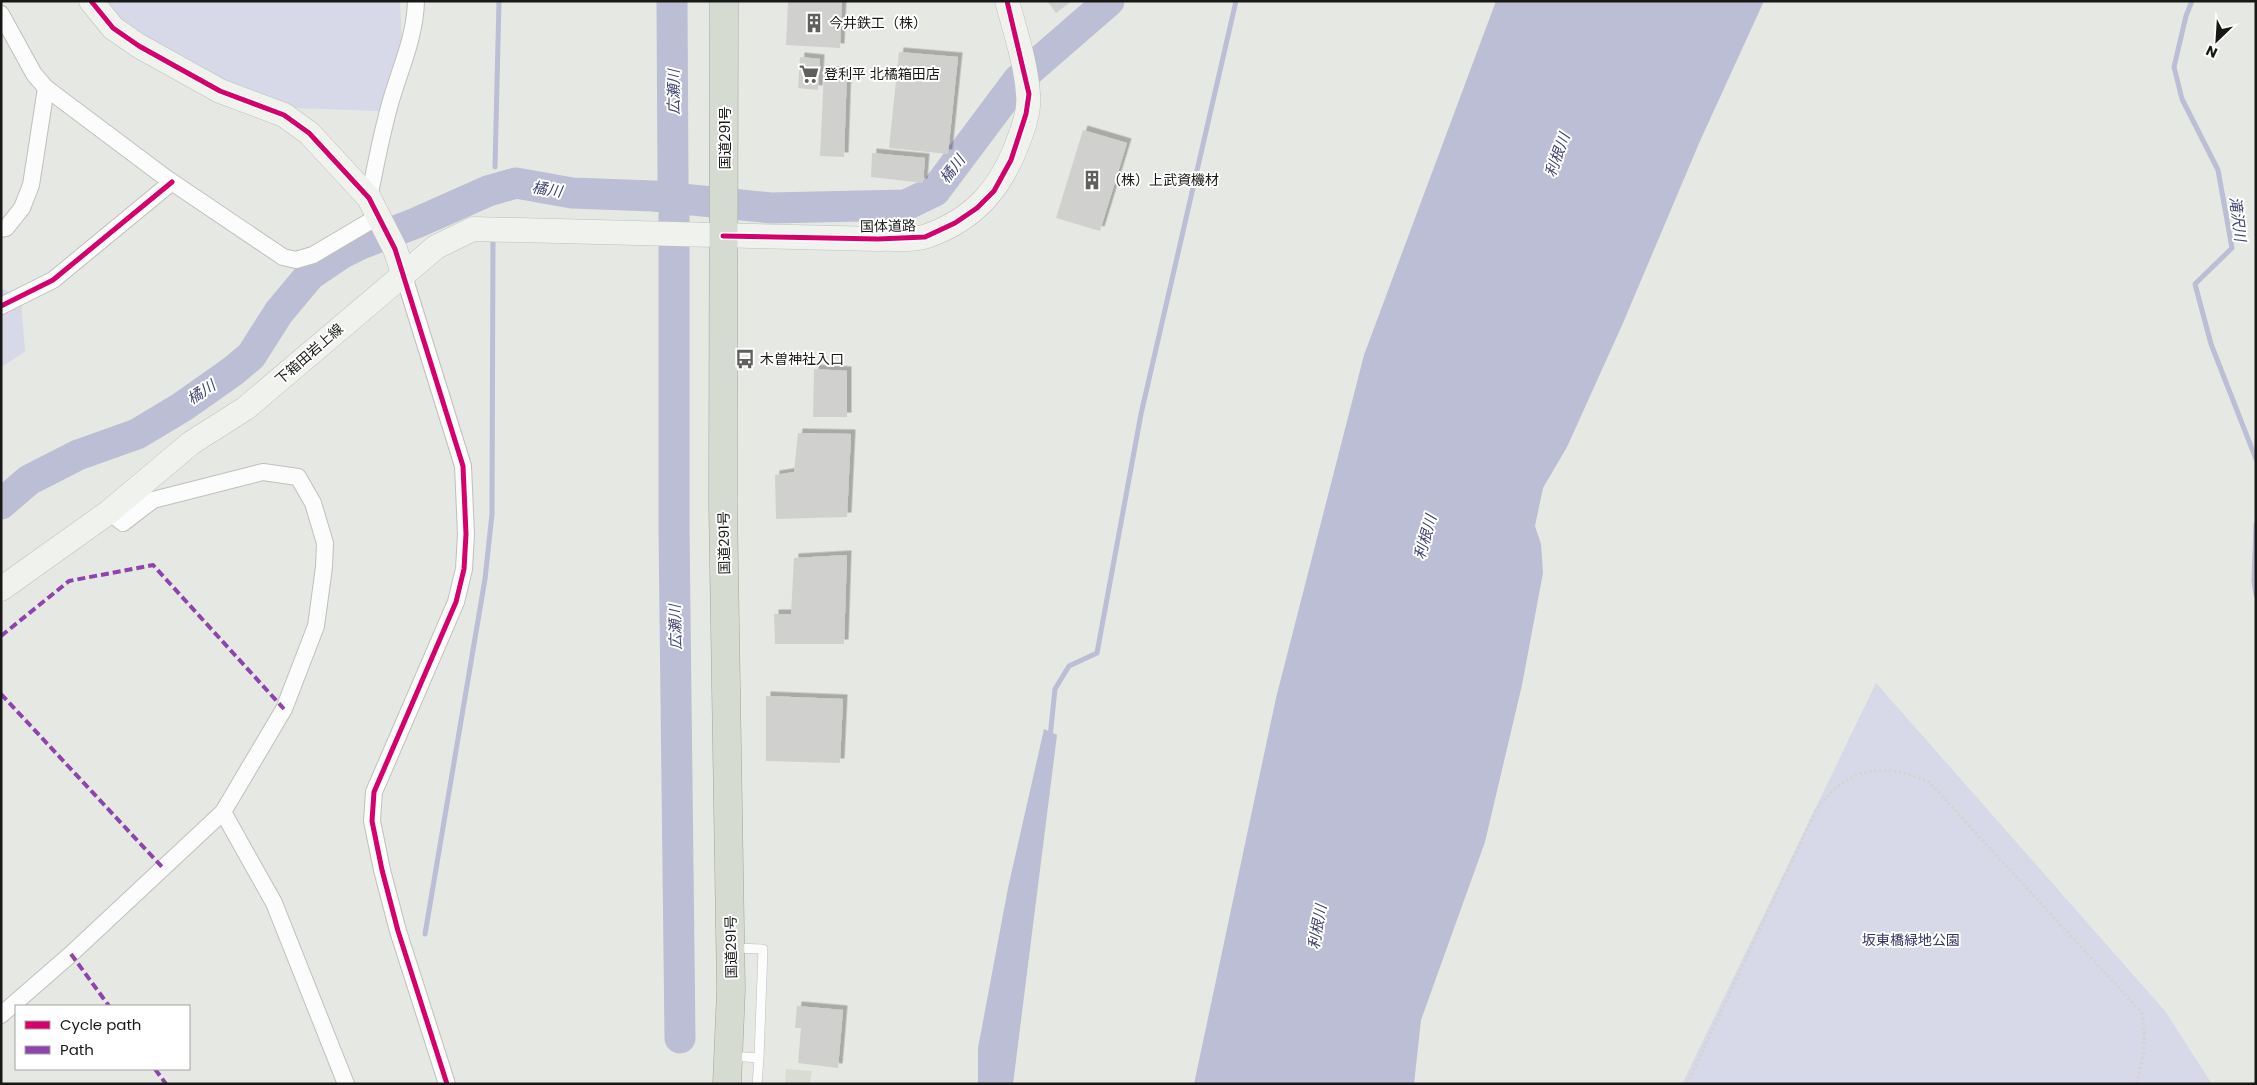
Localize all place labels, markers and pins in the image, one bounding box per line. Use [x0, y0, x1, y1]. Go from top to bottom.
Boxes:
building icon: 今井鉄工（株） [803, 12, 825, 34]
place label: 今井鉄工（株） [829, 13, 927, 33]
supermarket icon: 登利平 北橘箱田店 [798, 63, 820, 85]
place label: 登利平 北橘箱田店 [824, 64, 940, 84]
building icon: （株）上武資機材 [1081, 169, 1103, 191]
place label: （株）上武資機材 [1107, 170, 1219, 190]
bus stop icon: 木曽神社入口 [734, 348, 756, 370]
place label: 木曽神社入口 [760, 349, 844, 369]

